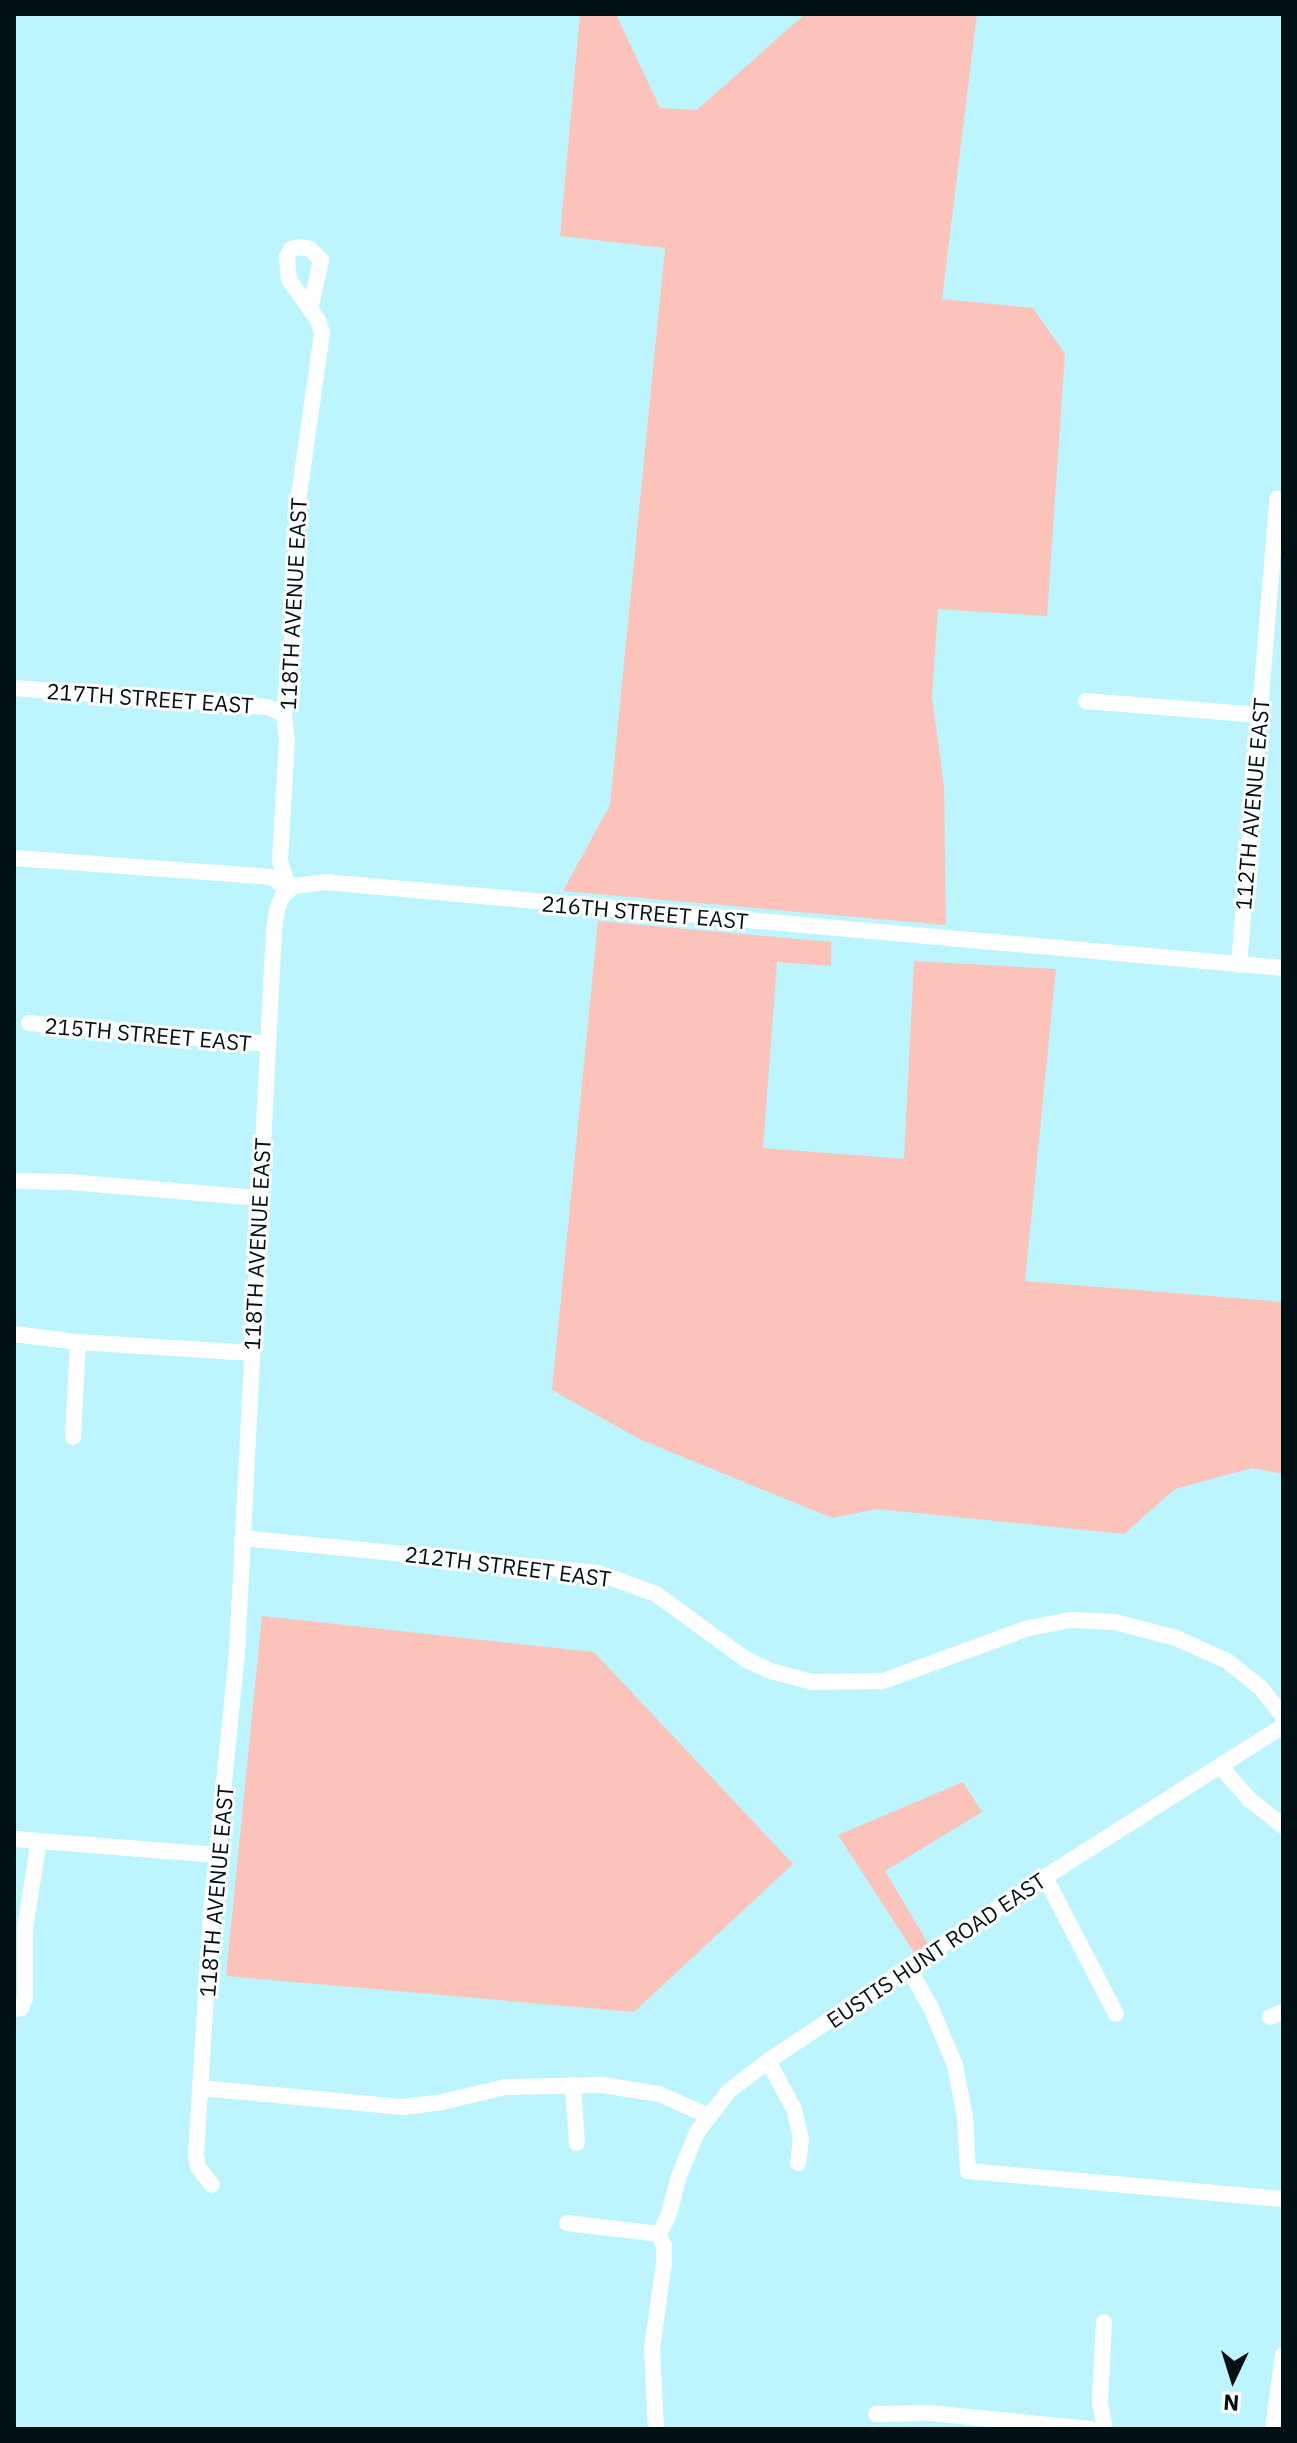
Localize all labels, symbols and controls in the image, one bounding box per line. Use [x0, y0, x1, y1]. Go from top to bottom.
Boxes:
street label: 118TH AVENUE EAST [274, 497, 312, 711]
street label: 217TH STREET EAST [46, 678, 254, 718]
street label: 112TH AVENUE EAST [1230, 697, 1274, 911]
street label: 216TH STREET EAST [540, 890, 750, 934]
street label: 215TH STREET EAST [43, 1012, 253, 1056]
street label: 118TH AVENUE EAST [238, 1137, 276, 1351]
street label: 212TH STREET EAST [403, 1540, 613, 1592]
street label: 118TH AVENUE EAST [194, 1784, 238, 1998]
street label: EUSTIS HUNT ROAD EAST [822, 1867, 1050, 2033]
north arrow [1193, 2339, 1273, 2419]
text: N [1222, 2388, 1240, 2418]

